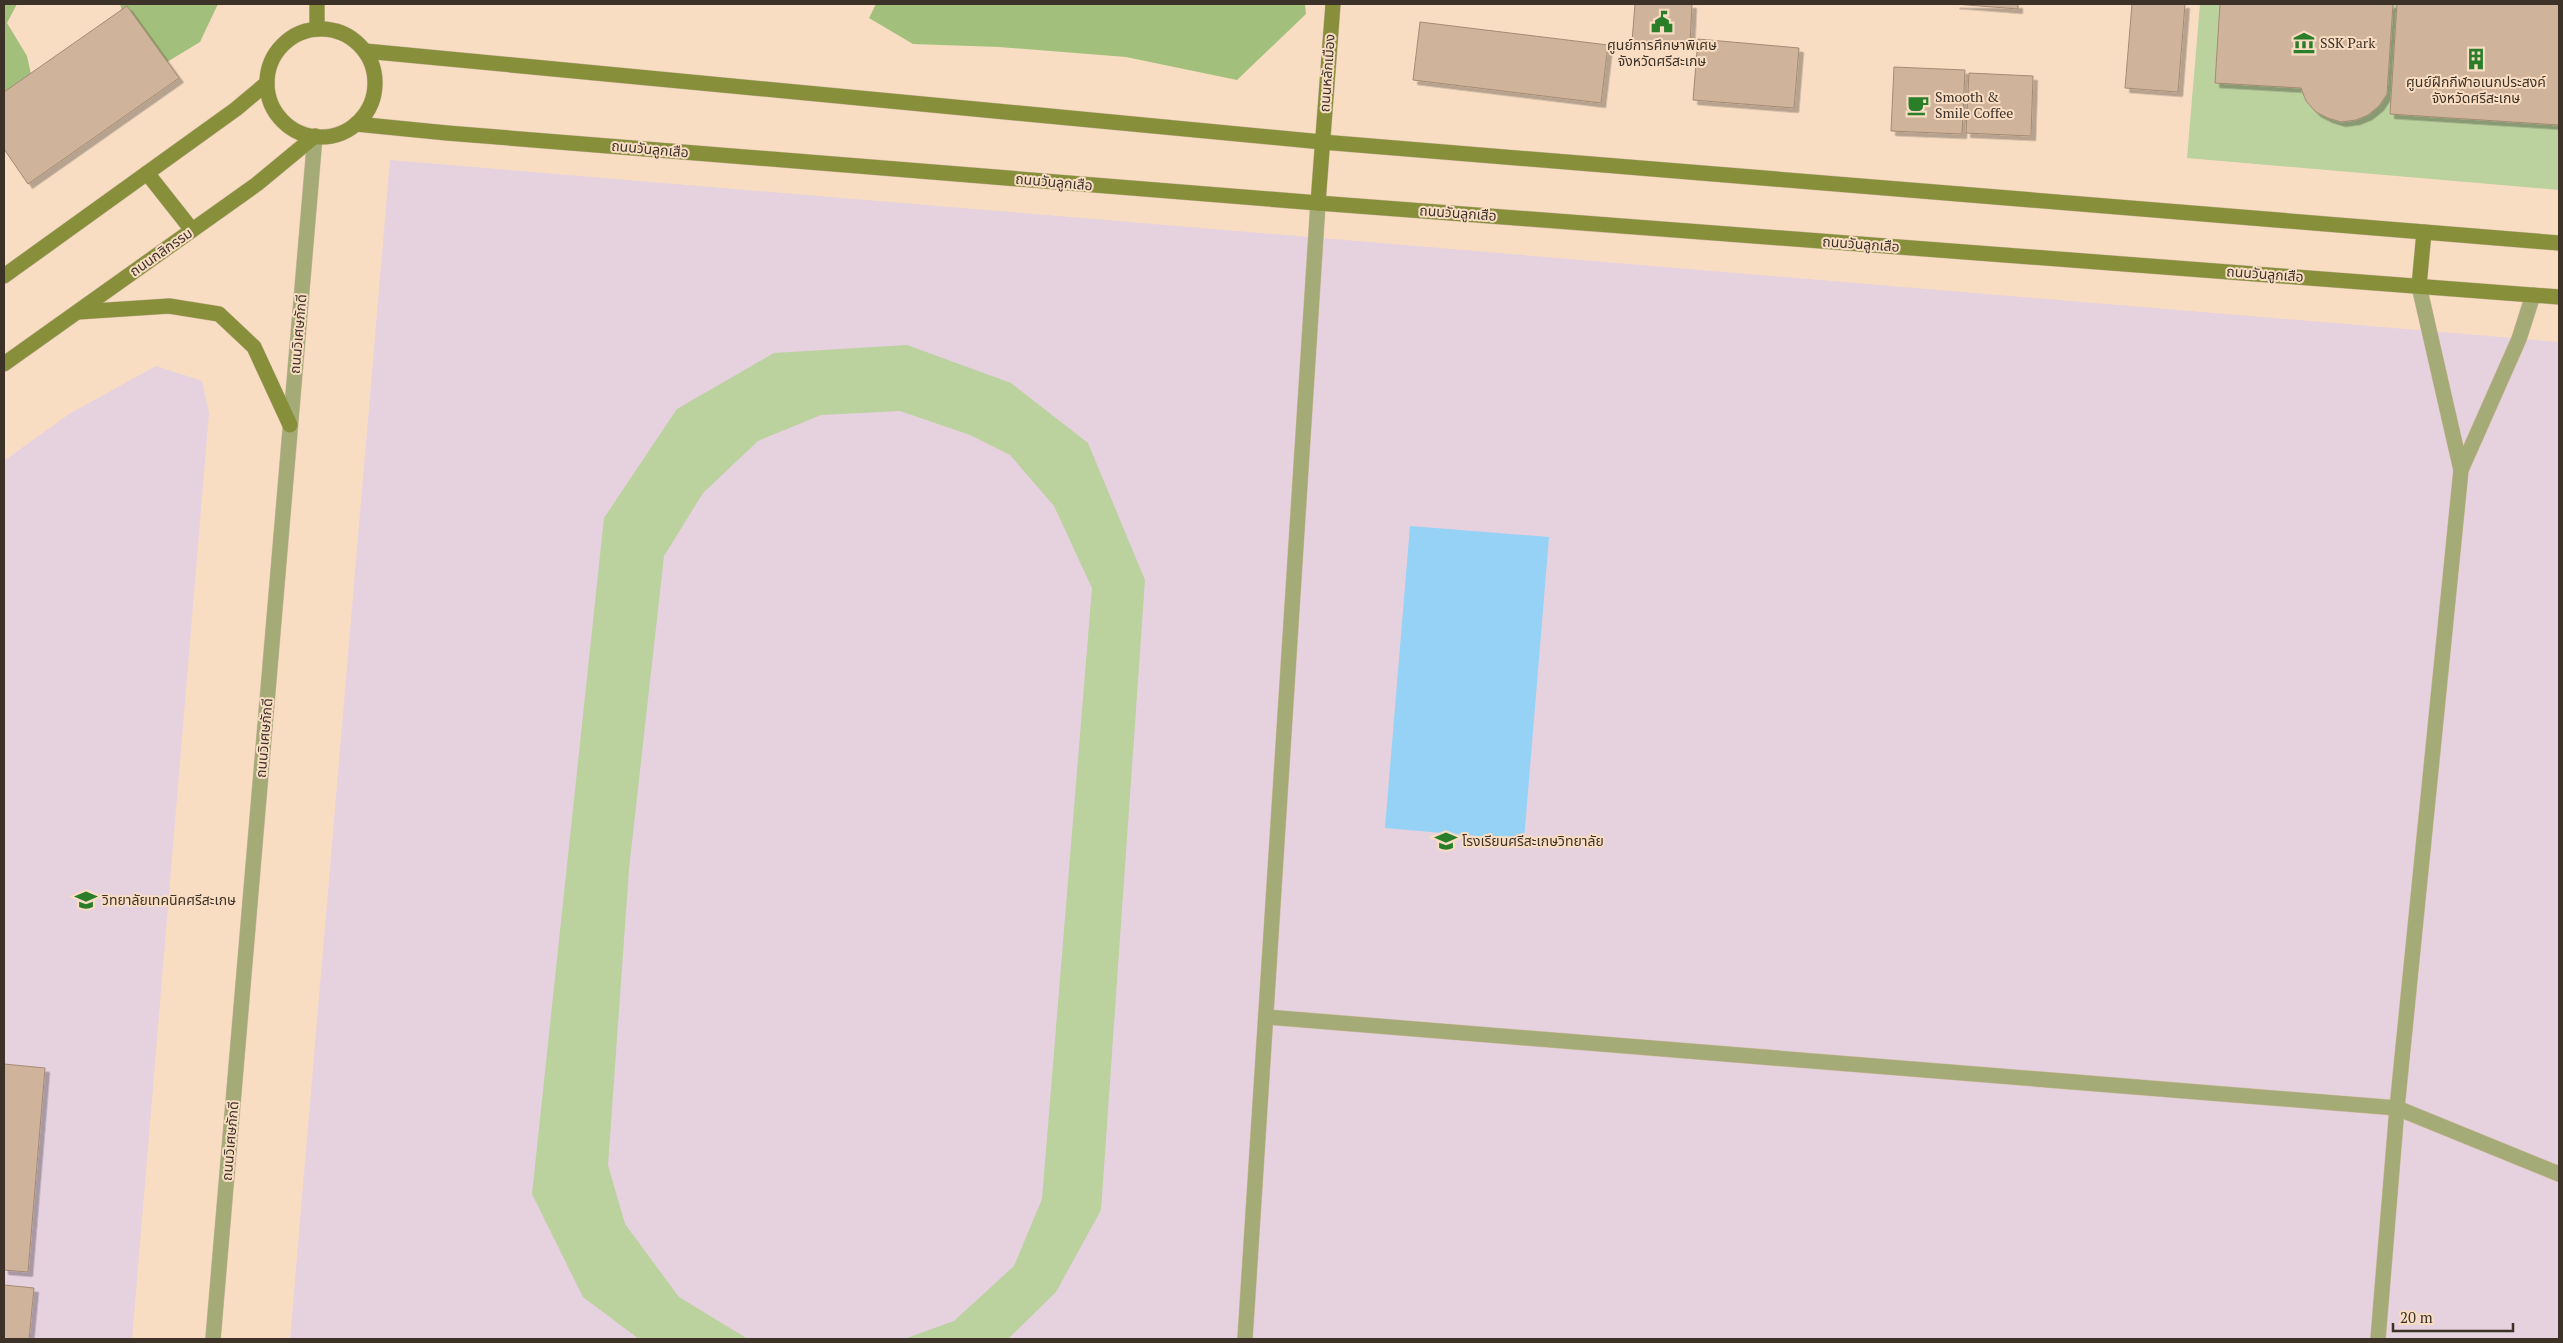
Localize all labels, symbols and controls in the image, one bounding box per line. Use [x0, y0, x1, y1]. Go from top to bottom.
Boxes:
public building icon: ศูนย์การศึกษาพิเศษ จังหวัดศรีสะเกษ [1649, 9, 1675, 35]
museum icon: SSK Park [2291, 30, 2317, 56]
street label: ถนนหลักเมือง [1314, 33, 1339, 113]
place label: SSK Park [2320, 33, 2376, 52]
place label: ศูนย์การศึกษาพิเศษ จังหวัดศรีสะเกษ [1607, 35, 1717, 70]
building icon: ศูนย์ฝึกกีฬาอเนกประสงค์ จังหวัดศรีสะเกษ [2463, 46, 2489, 72]
place label: ศูนย์ฝึกกีฬาอเนกประสงค์ จังหวัดศรีสะเกษ [2406, 72, 2546, 107]
place label: Smooth & Smile Coffee [1935, 87, 2013, 122]
cafe icon: Smooth & Smile Coffee [1905, 92, 1931, 118]
street label: ถนนวันลูกเสือ [611, 136, 689, 161]
street label: ถนนวันลูกเสือ [1015, 169, 1093, 194]
street label: ถนนวันลูกเสือ [1419, 200, 1497, 225]
street label: ถนนกสิกรรม [125, 223, 196, 280]
street label: ถนนวันลูกเสือ [1822, 231, 1900, 256]
street label: ถนนวันลูกเสือ [2226, 261, 2304, 286]
street label: ถนนวิเศษภักดี [285, 293, 310, 374]
street label: ถนนวิเศษภักดี [251, 697, 276, 778]
school or university icon: โรงเรียนศรีสะเกษวิทยาลัย [1433, 828, 1459, 854]
place label: โรงเรียนศรีสะเกษวิทยาลัย [1462, 831, 1604, 850]
school or university icon: วิทยาลัยเทคนิคศรีสะเกษ [73, 887, 99, 913]
place label: วิทยาลัยเทคนิคศรีสะเกษ [101, 890, 236, 909]
street label: ถนนวิเศษภักดี [217, 1100, 242, 1181]
scale bar [2393, 1300, 2513, 1332]
text: 20 m [2400, 1307, 2433, 1327]

